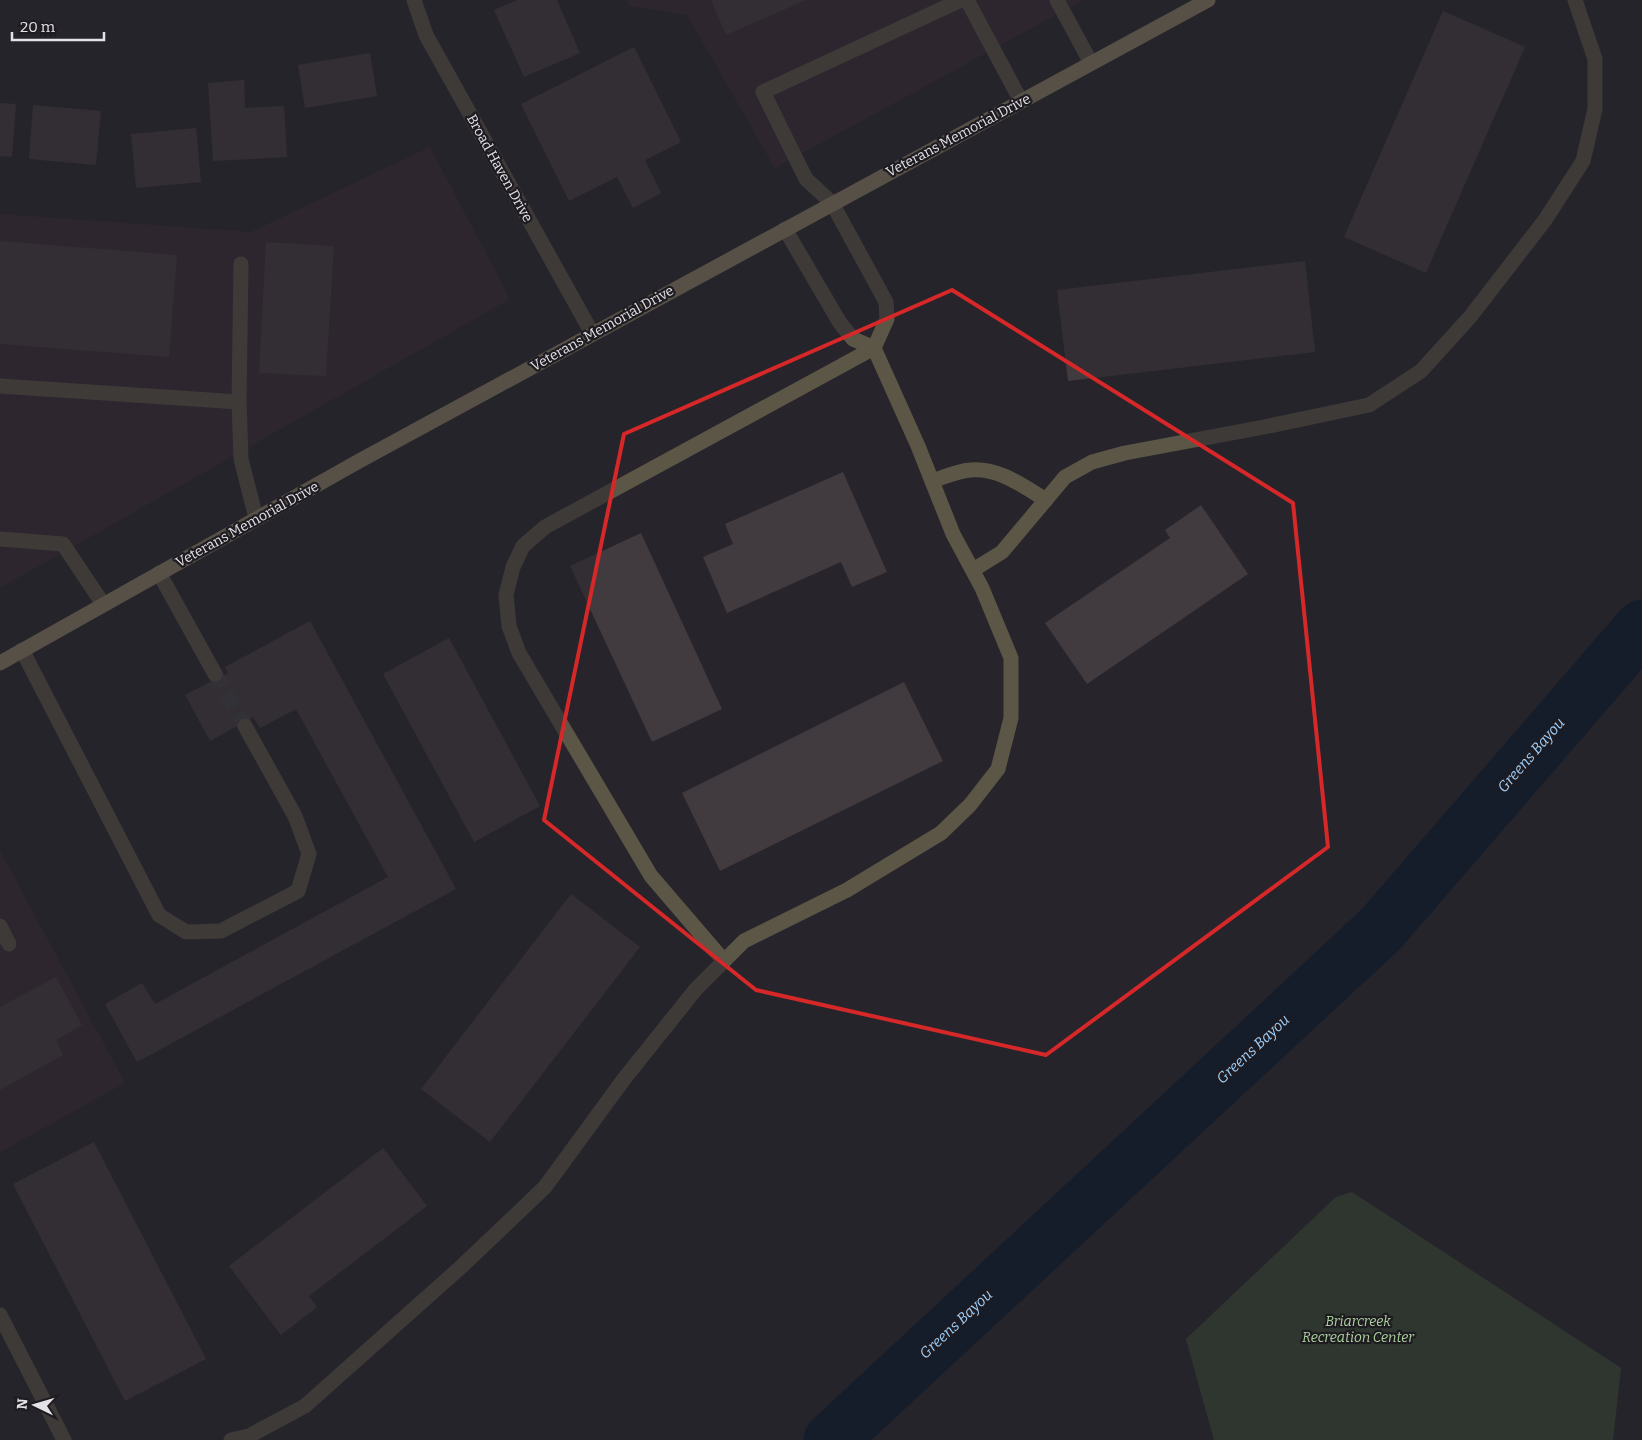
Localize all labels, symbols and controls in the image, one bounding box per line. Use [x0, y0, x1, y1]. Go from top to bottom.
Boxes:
scale bar [12, 10, 105, 42]
text: 20 m [20, 18, 56, 36]
street label: Veterans Memorial Drive [883, 90, 1033, 181]
street label: Broad Haven Drive [463, 111, 536, 225]
street label: Veterans Memorial Drive [528, 282, 677, 375]
street label: Veterans Memorial Drive [173, 478, 322, 571]
water label: Greens Bayou [1494, 714, 1568, 796]
water label: Greens Bayou [1213, 1011, 1293, 1087]
water label: Greens Bayou [916, 1286, 996, 1362]
park label: Briarcreek Recreation Center [1302, 1313, 1415, 1346]
north arrow [10, 1380, 60, 1430]
text: N [14, 1398, 32, 1410]

